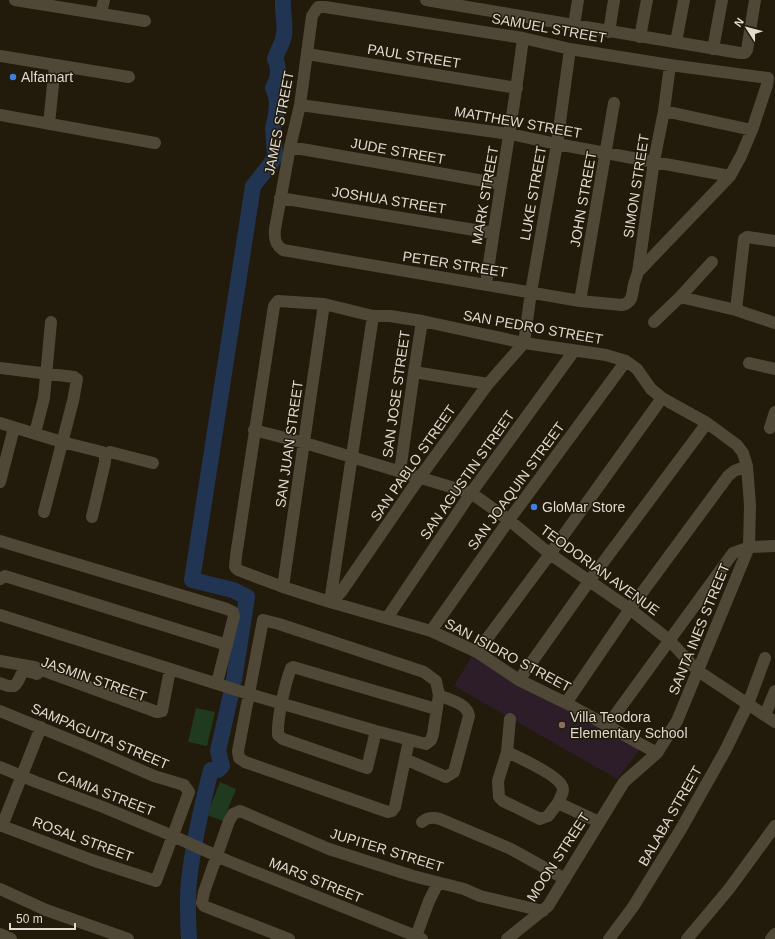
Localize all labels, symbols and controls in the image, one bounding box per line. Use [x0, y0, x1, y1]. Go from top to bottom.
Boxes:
north arrow [727, 8, 767, 48]
street label: SAMUEL STREET [490, 10, 608, 46]
text: N [732, 15, 746, 29]
street label: PAUL STREET [366, 41, 462, 71]
place label: Alfamart [21, 69, 73, 85]
street label: JAMES STREET [261, 69, 297, 176]
marker: Alfamart [8, 72, 18, 82]
street label: MATTHEW STREET [453, 103, 583, 141]
street label: SIMON STREET [620, 132, 652, 239]
street label: JUDE STREET [349, 135, 447, 167]
street label: MARK STREET [468, 144, 502, 245]
street label: LUKE STREET [517, 144, 549, 242]
street label: JOHN STREET [567, 149, 599, 248]
street label: JOSHUA STREET [331, 183, 448, 217]
street label: PETER STREET [402, 248, 509, 280]
street label: SAN PEDRO STREET [462, 307, 605, 347]
street label: SAN JOSE STREET [379, 329, 413, 459]
street label: SAN JUAN STREET [272, 379, 306, 509]
street label: SAN PABLO STREET [367, 402, 459, 524]
street label: SAN AGUSTIN STREET [416, 407, 518, 542]
street label: SAN JOAQUIN STREET [464, 419, 568, 553]
place label: GloMar Store [542, 499, 625, 515]
marker: GloMar Store [529, 502, 539, 512]
street label: TEODORIAN AVENUE [537, 522, 663, 618]
street label: SANTA INES STREET [665, 560, 733, 697]
street label: SAN ISIDRO STREET [442, 615, 574, 695]
street label: JASMIN STREET [39, 653, 149, 705]
street label: SAMPAGUITA STREET [29, 700, 172, 772]
place label: Villa Teodora Elementary School [570, 709, 688, 741]
marker: Villa Teodora Elementary School [557, 720, 567, 730]
street label: BALABA STREET [635, 763, 705, 869]
street label: CAMIA STREET [55, 767, 157, 819]
street label: MOON STREET [523, 809, 593, 904]
street label: ROSAL STREET [30, 813, 136, 865]
street label: JUPITER STREET [328, 825, 446, 875]
street label: MARS STREET [267, 854, 366, 906]
scale bar [10, 905, 75, 931]
text: 50 m [16, 912, 43, 926]

